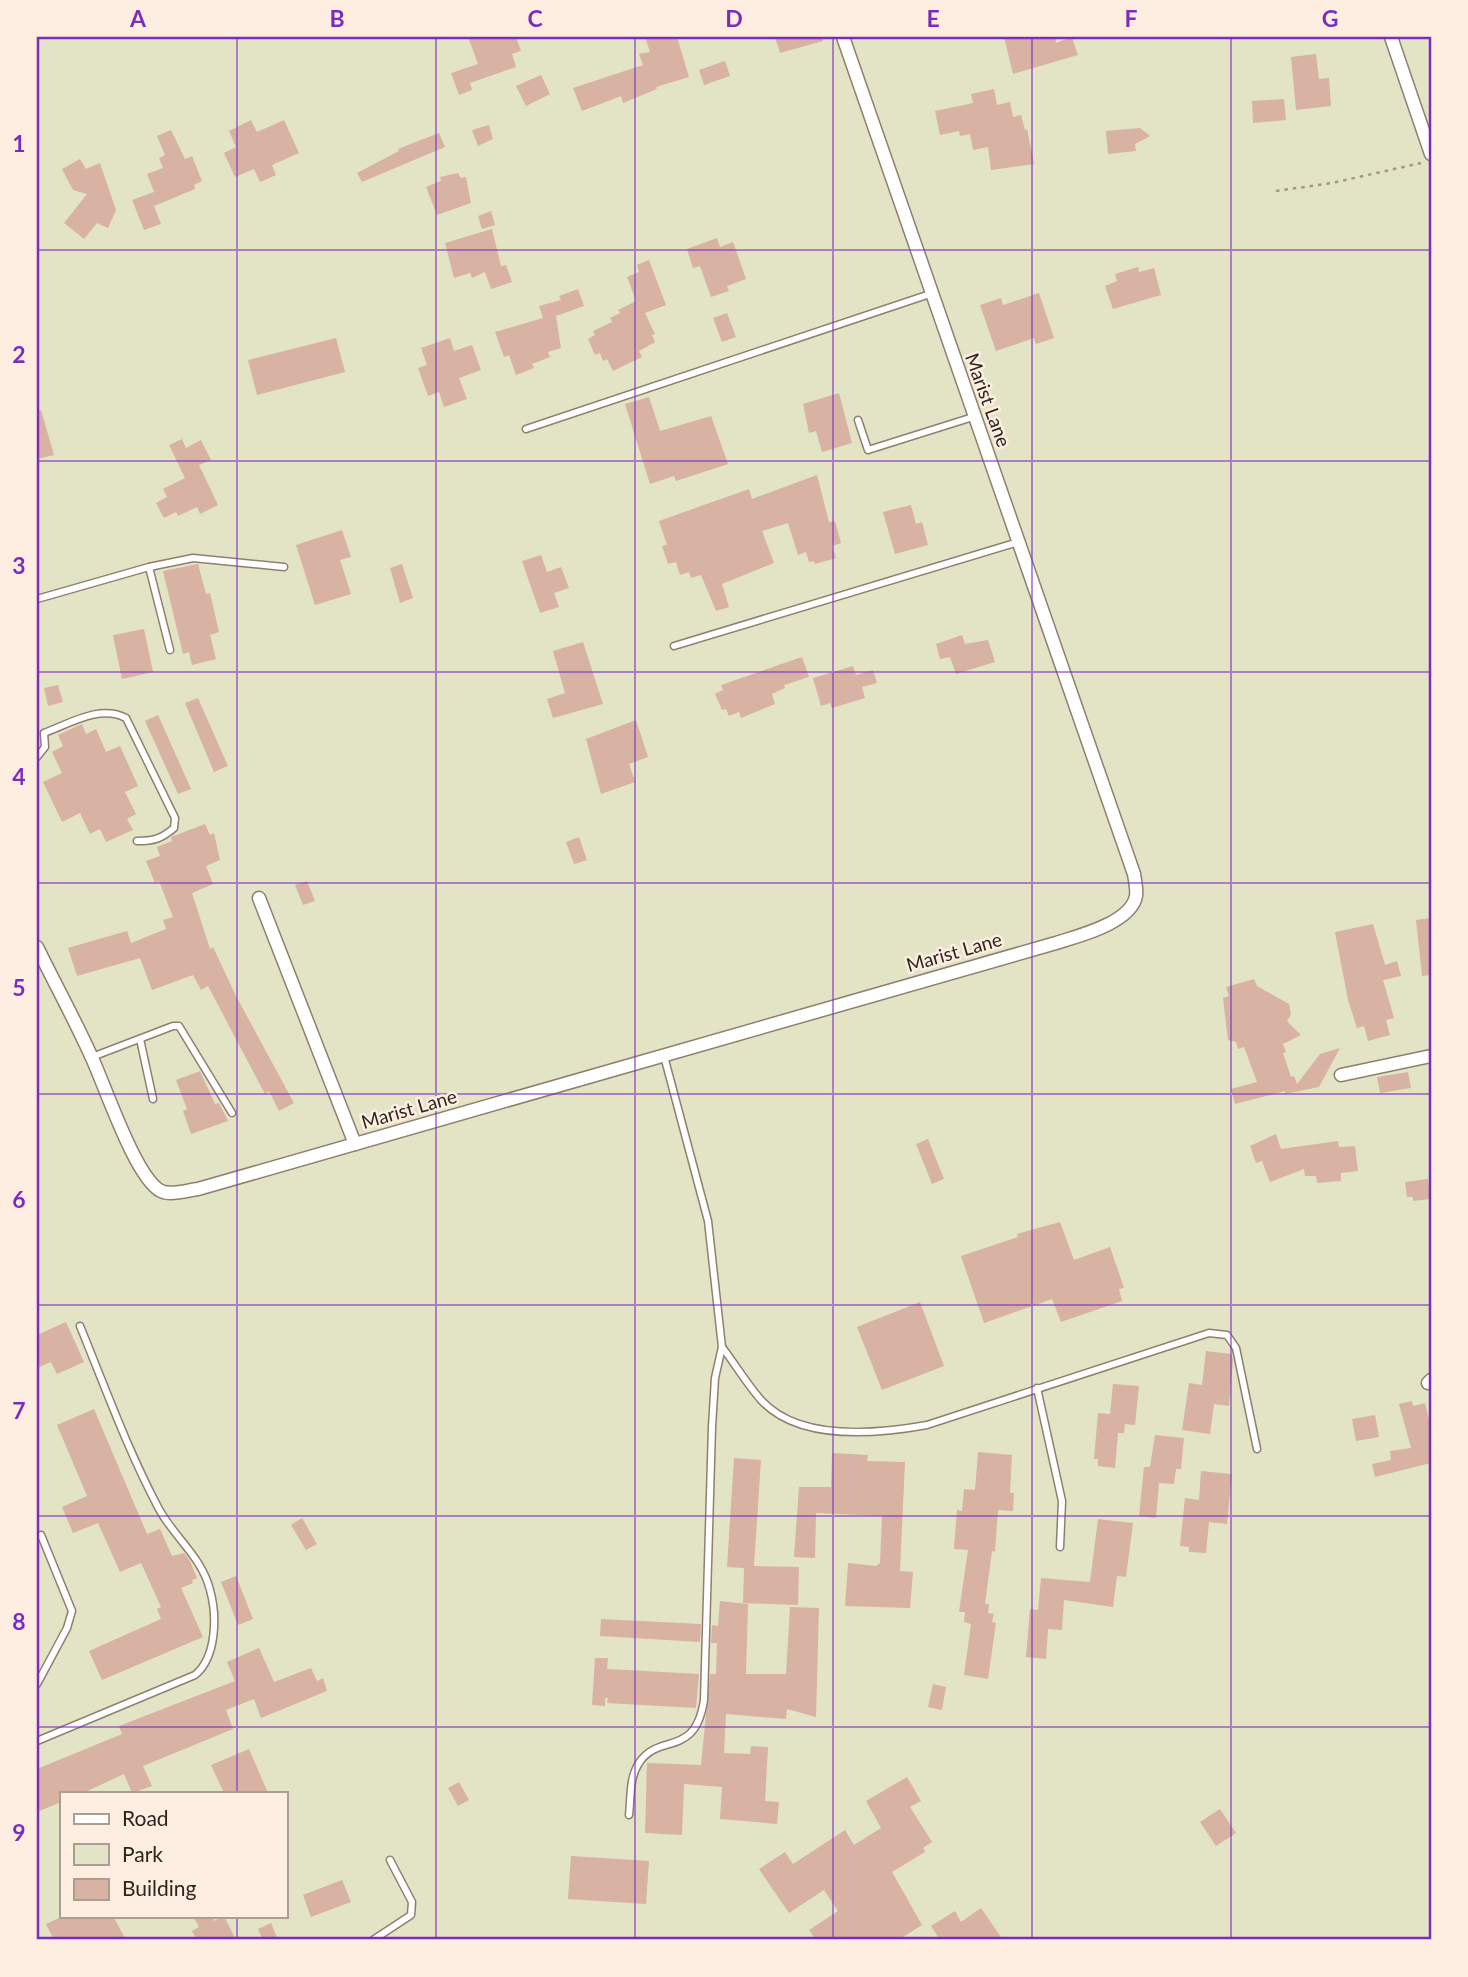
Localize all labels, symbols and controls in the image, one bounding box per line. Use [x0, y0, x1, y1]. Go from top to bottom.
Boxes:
text: A [129, 4, 147, 32]
text: B [329, 4, 345, 32]
text: C [527, 4, 543, 32]
text: D [725, 4, 743, 32]
text: E [926, 4, 940, 32]
text: F [1124, 4, 1138, 32]
text: G [1322, 4, 1338, 32]
text: 1 [12, 129, 26, 157]
text: 2 [12, 340, 26, 368]
street label: Marist Lane [961, 350, 1016, 450]
text: 3 [12, 551, 26, 579]
text: 4 [12, 762, 26, 790]
street label: Marist Lane [904, 927, 1004, 976]
text: 5 [12, 973, 26, 1001]
street label: Marist Lane [359, 1084, 459, 1133]
text: 6 [12, 1185, 26, 1213]
text: 7 [12, 1396, 26, 1424]
text: 8 [12, 1607, 26, 1635]
legend [60, 1792, 287, 1918]
text: Road [122, 1805, 169, 1830]
text: 9 [12, 1818, 26, 1846]
text: Park [122, 1841, 163, 1866]
text: Building [122, 1875, 197, 1900]

